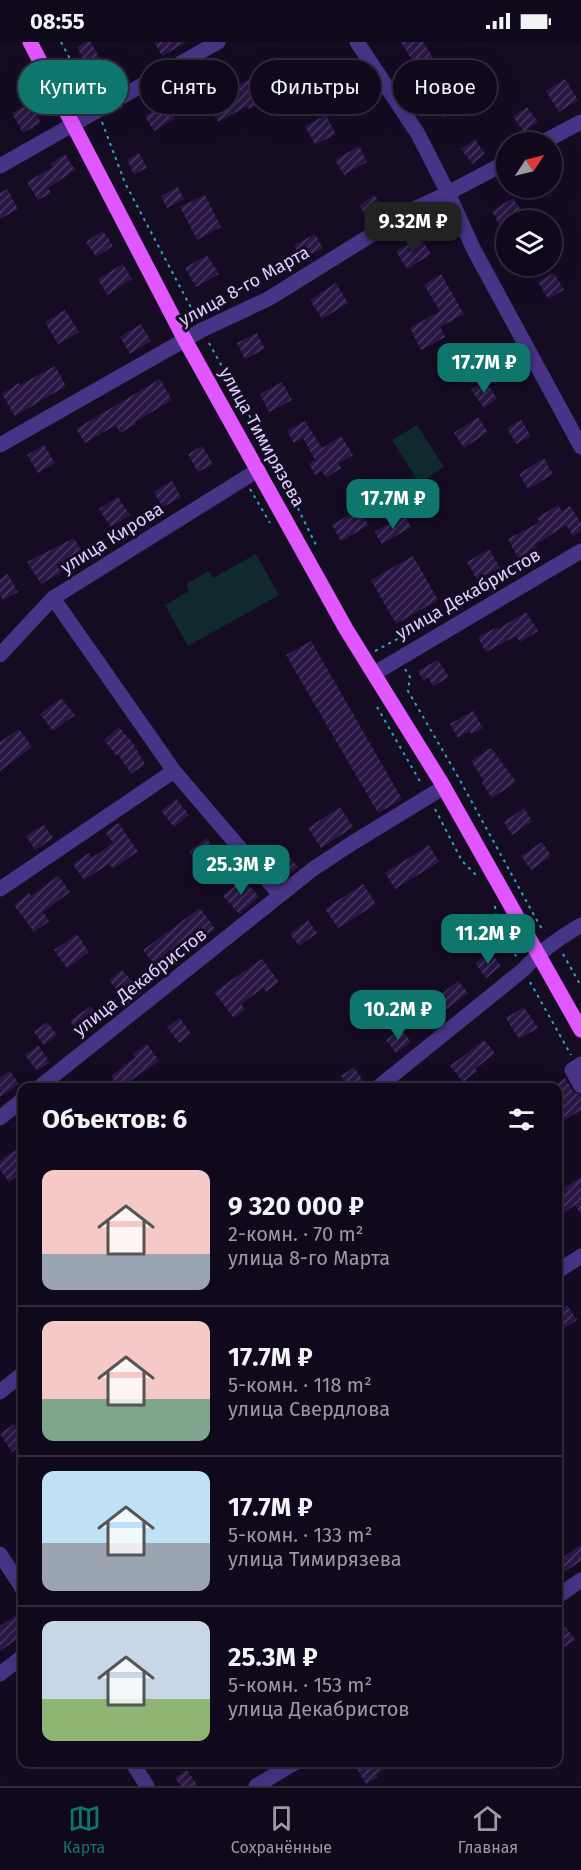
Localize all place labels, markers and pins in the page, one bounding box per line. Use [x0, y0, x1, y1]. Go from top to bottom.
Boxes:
pin: 9.32M ₽ [358, 202, 468, 253]
pin: 17.7M ₽ [429, 343, 539, 394]
pin: 17.7M ₽ [338, 479, 448, 530]
pin: 25.3M ₽ [186, 845, 296, 896]
pin: 11.2M ₽ [433, 914, 543, 965]
pin: 10.2M ₽ [343, 990, 453, 1041]

